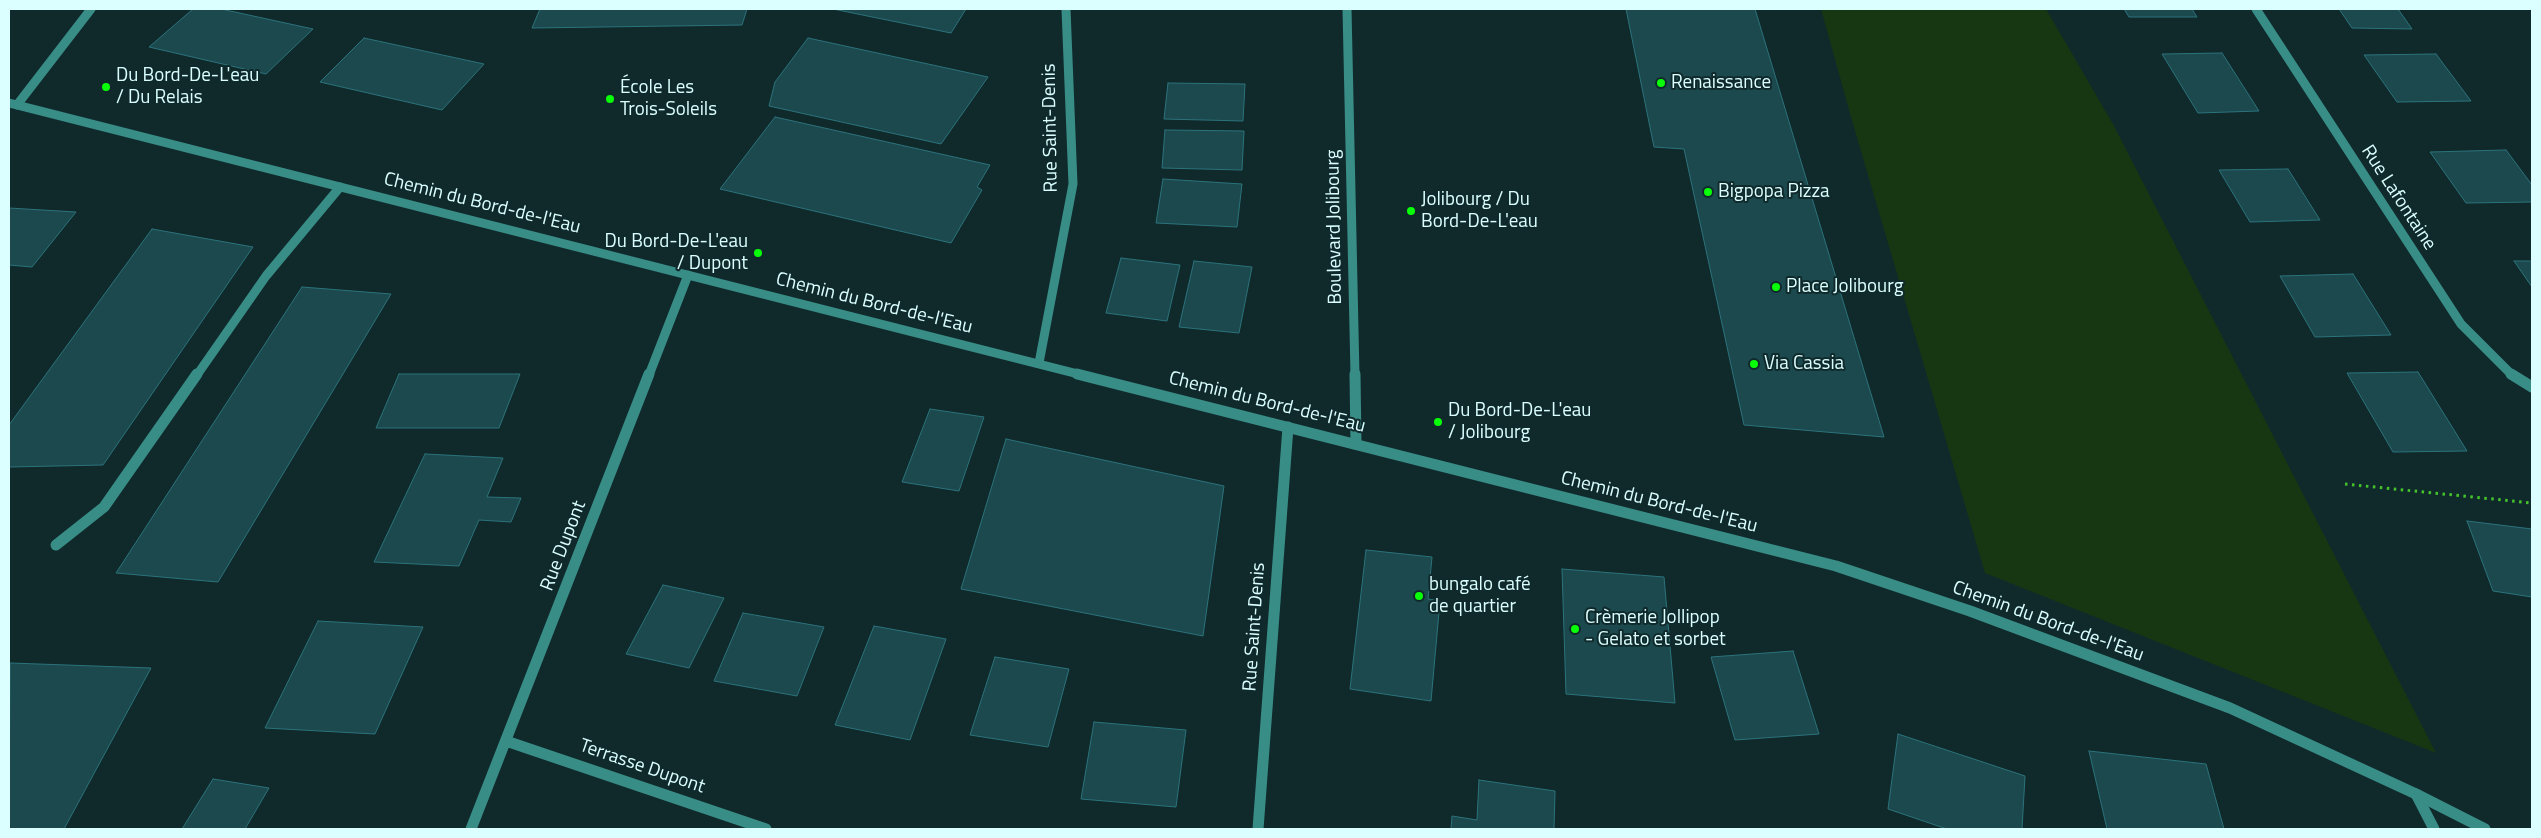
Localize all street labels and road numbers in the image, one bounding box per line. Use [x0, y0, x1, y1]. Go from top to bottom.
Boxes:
street label: Rue Saint-Denis [1038, 63, 1064, 193]
street label: Rue Lafontaine [2356, 141, 2440, 255]
street label: Boulevard Jolibourg [1322, 149, 1348, 305]
street label: Chemin du Bord-de-l'Eau [381, 169, 583, 239]
street label: Chemin du Bord-de-l'Eau [773, 269, 975, 339]
street label: Chemin du Bord-de-l'Eau [1166, 368, 1368, 438]
street label: Chemin du Bord-de-l'Eau [1558, 468, 1760, 538]
street label: Rue Dupont [536, 498, 592, 594]
street label: Rue Saint-Denis [1239, 562, 1271, 692]
street label: Chemin du Bord-de-l'Eau [1949, 577, 2147, 667]
street label: Terrasse Dupont [576, 735, 708, 799]

